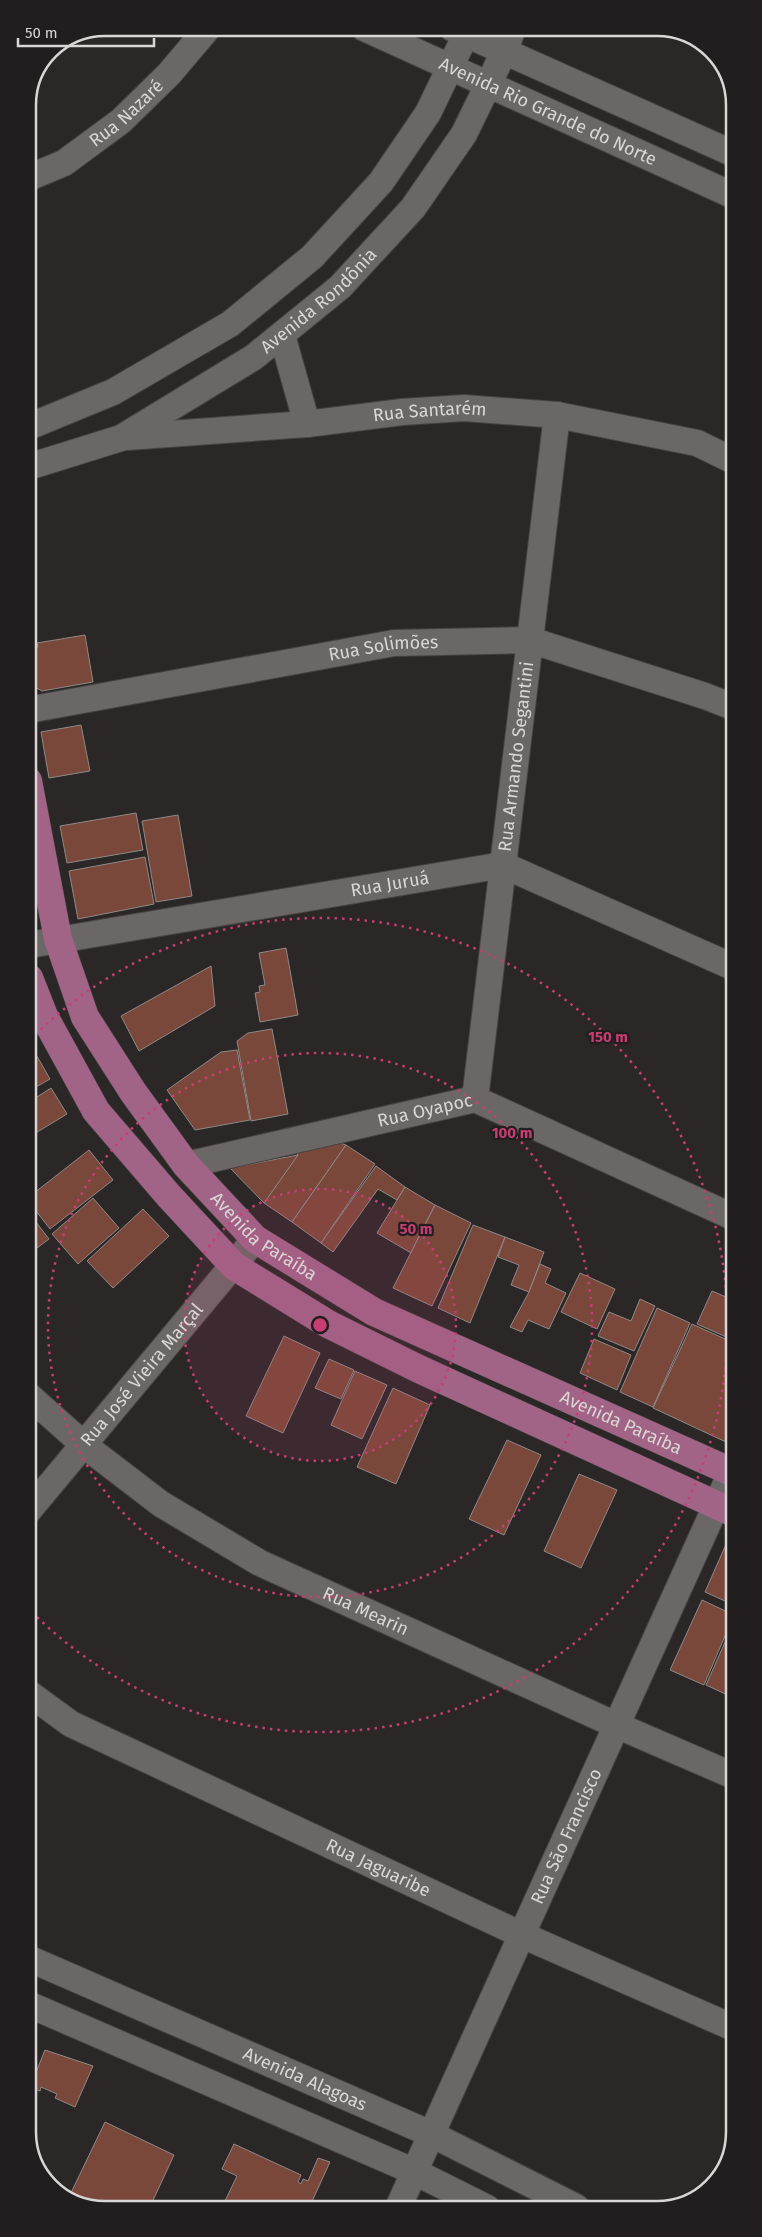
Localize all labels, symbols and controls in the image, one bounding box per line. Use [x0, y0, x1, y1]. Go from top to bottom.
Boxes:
scale bar [18, 15, 154, 47]
text: 50 m [25, 24, 58, 42]
street label: Avenida Rio Grande do Norte [436, 53, 660, 170]
street label: Rua Nazaré [85, 75, 168, 152]
street label: Avenida Rondônia [256, 243, 381, 358]
street label: Rua Santarém [372, 397, 487, 427]
street label: Rua Solimões [327, 631, 439, 666]
street label: Rua Armando Segantini [494, 660, 538, 853]
street label: Rua Juruá [349, 867, 431, 902]
text: 150 m [588, 1028, 628, 1046]
street label: Rua Oyapoc [375, 1089, 475, 1132]
text: 100 m [492, 1124, 532, 1142]
street label: Avenida Paraíba [206, 1187, 321, 1285]
text: 50 m [399, 1220, 433, 1238]
street label: Rua José Vieira Marçal [76, 1299, 208, 1451]
centre of rings [311, 1316, 329, 1334]
street label: Avenida Paraíba [557, 1386, 685, 1459]
street label: Rua Mearin [319, 1582, 412, 1640]
street label: Rua São Francisco [526, 1765, 607, 1908]
street label: Rua Jaguaribe [322, 1834, 434, 1902]
street label: Avenida Alagoas [240, 2042, 370, 2116]

